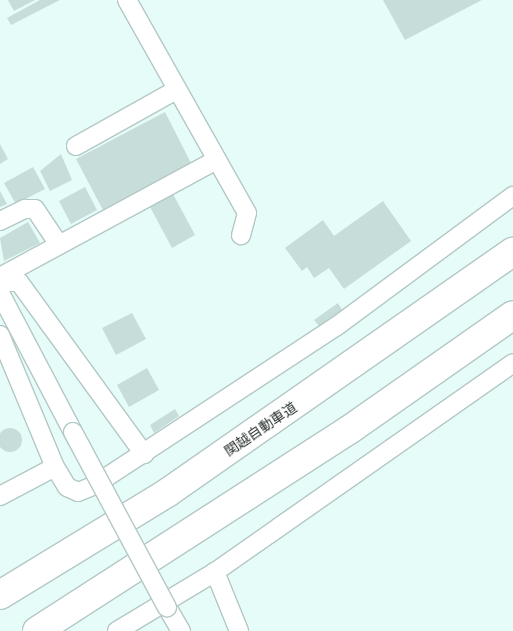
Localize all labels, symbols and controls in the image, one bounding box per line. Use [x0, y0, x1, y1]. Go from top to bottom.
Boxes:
street label: 関越自動車道 [221, 400, 301, 460]

